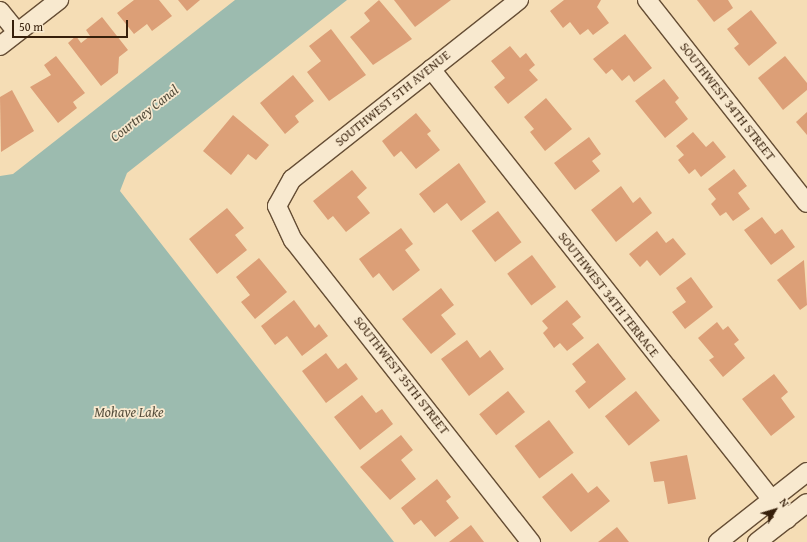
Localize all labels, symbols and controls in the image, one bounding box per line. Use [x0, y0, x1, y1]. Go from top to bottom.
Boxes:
scale bar [14, 12, 130, 38]
text: 50 m [19, 18, 43, 35]
street label: SOUTHWEST 34TH STREET [676, 40, 778, 164]
street label: SOUTHWEST 5TH AVENUE [332, 48, 454, 150]
water label: Courtney Canal [107, 81, 181, 145]
street label: SOUTHWEST 34TH TERRACE [554, 229, 662, 361]
street label: SOUTHWEST 35TH STREET [350, 314, 452, 438]
water label: Mohave Lake [94, 404, 164, 420]
north arrow [755, 490, 795, 530]
text: N [776, 495, 793, 510]

